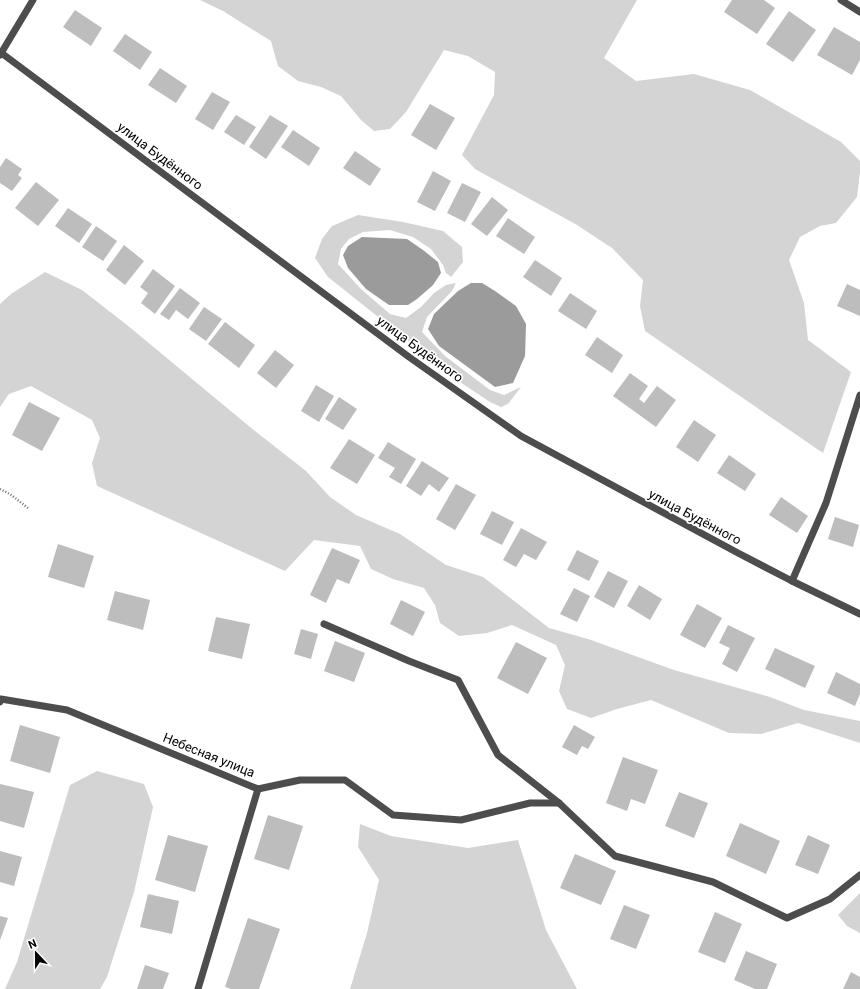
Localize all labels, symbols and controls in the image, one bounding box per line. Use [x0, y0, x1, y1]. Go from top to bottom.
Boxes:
street label: улица Будённого [114, 119, 206, 193]
street label: улица Будённого [374, 313, 466, 385]
street label: улица Будённого [646, 486, 744, 548]
street label: Небесная улица [161, 730, 257, 780]
north arrow [16, 933, 56, 973]
text: N [26, 937, 39, 952]

